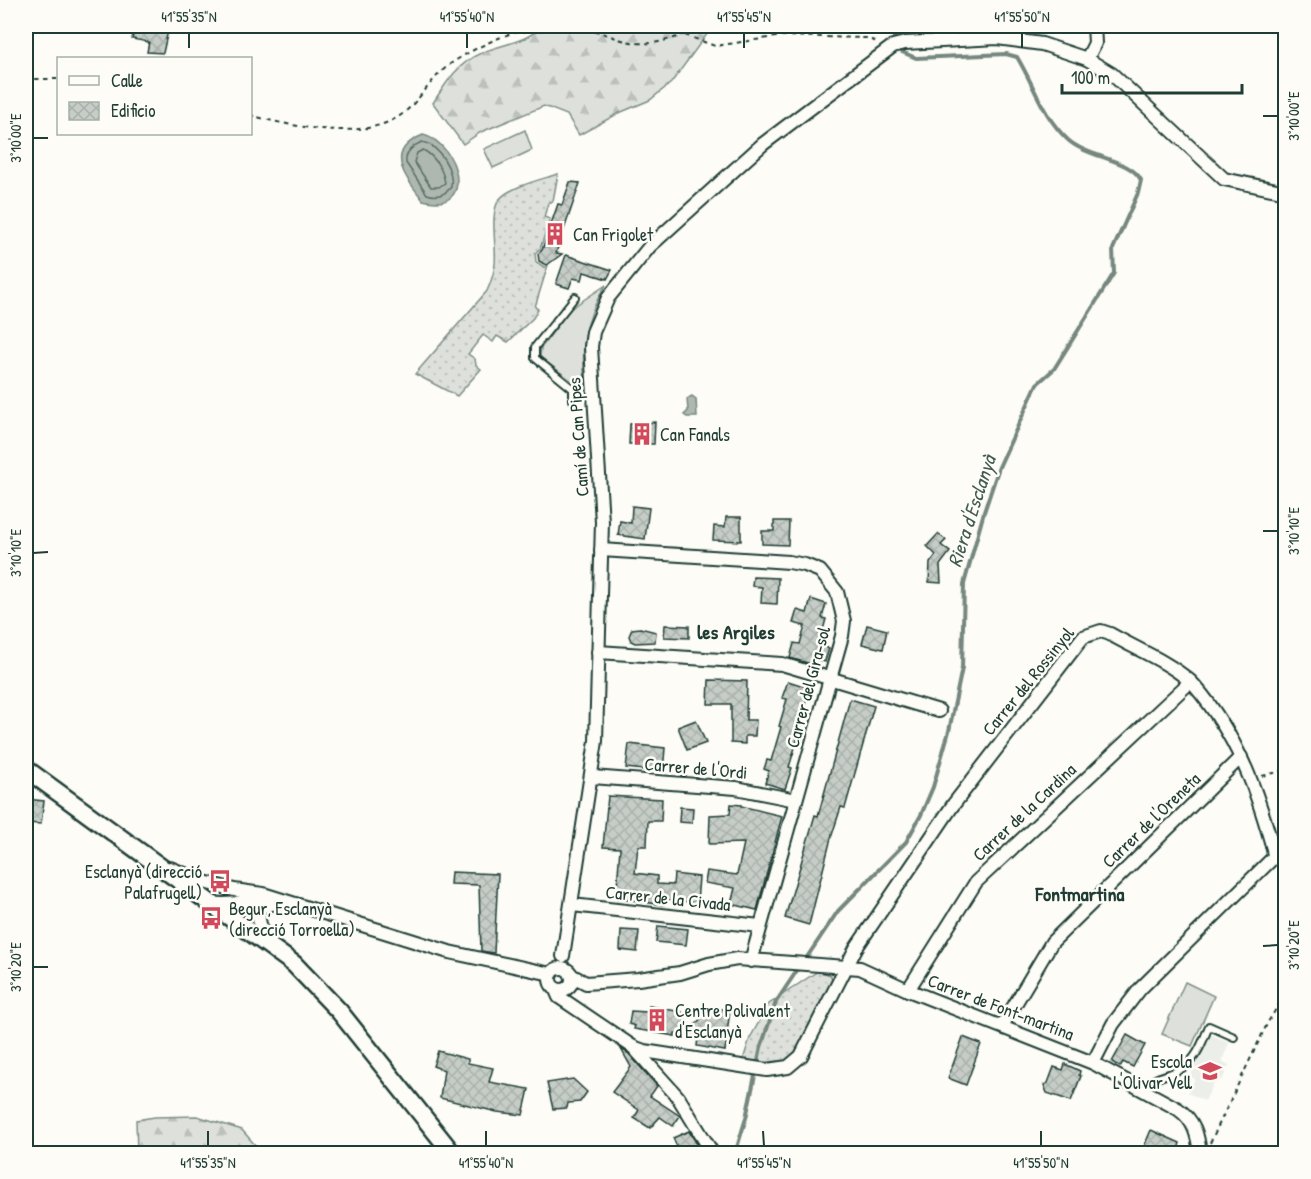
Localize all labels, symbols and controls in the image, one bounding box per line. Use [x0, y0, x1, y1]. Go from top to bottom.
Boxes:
text: 41°55'35"N [161, 6, 217, 27]
text: 41°55'40"N [440, 6, 494, 27]
text: 41°55'45"N [717, 6, 771, 27]
text: 41°55'50"N [994, 6, 1050, 27]
legend [57, 57, 252, 135]
scale bar [1062, 57, 1242, 95]
text: 100 m [1071, 65, 1110, 90]
text: Calle [111, 68, 143, 93]
text: 3°10'00"E [1283, 91, 1304, 141]
text: Edificio [111, 98, 155, 123]
text: 3°10'00"E [5, 113, 26, 163]
building icon: Can Frigolet [542, 221, 568, 247]
place label: Can Frigolet [573, 222, 654, 247]
street label: Camí de Can Pipes [561, 377, 595, 497]
building icon: Can Fanals [629, 421, 655, 447]
place label: Can Fanals [660, 422, 730, 447]
water label: Riera d'Esclanyà [940, 450, 1003, 570]
text: 3°10'10"E [1283, 507, 1304, 555]
text: 3°10'10"E [5, 529, 26, 577]
district label: les Argiles [697, 618, 775, 646]
street label: Carrer del Rossinyol [976, 621, 1080, 741]
street label: Carrer del Gira-sol [780, 623, 836, 751]
street label: Carrer de l'Ordi [644, 751, 748, 785]
street label: Carrer de la Cardina [967, 757, 1081, 867]
street label: Carrer de l'Oreneta [1096, 767, 1206, 873]
place label: Esclanyà (direcció Palafrugell) [85, 859, 202, 905]
bus stop icon: Esclanyà (direcció Palafrugell) [207, 868, 233, 894]
street label: Carrer de la Civada [604, 879, 732, 917]
district label: Fontmartina [1035, 880, 1125, 907]
place label: Begur, Esclanyà (direcció Torroella) [229, 896, 355, 942]
bus stop icon: Begur, Esclanyà (direcció Torroella) [198, 905, 224, 931]
text: 3°10'20"E [1283, 920, 1304, 970]
text: 3°10'20"E [5, 942, 26, 992]
street label: Carrer de Font-martina [924, 968, 1078, 1046]
place label: Centre Polivalent d'Esclanyà [675, 998, 791, 1044]
building icon: Centre Polivalent d'Esclanyà [644, 1007, 670, 1033]
place label: Escola L'Olivar Vell [1113, 1049, 1192, 1095]
school or university icon: Escola L'Olivar Vell [1197, 1058, 1223, 1084]
text: 41°55'35"N [180, 1152, 236, 1173]
text: 41°55'40"N [459, 1152, 513, 1173]
text: 41°55'45"N [737, 1152, 791, 1173]
text: 41°55'50"N [1013, 1152, 1069, 1173]

